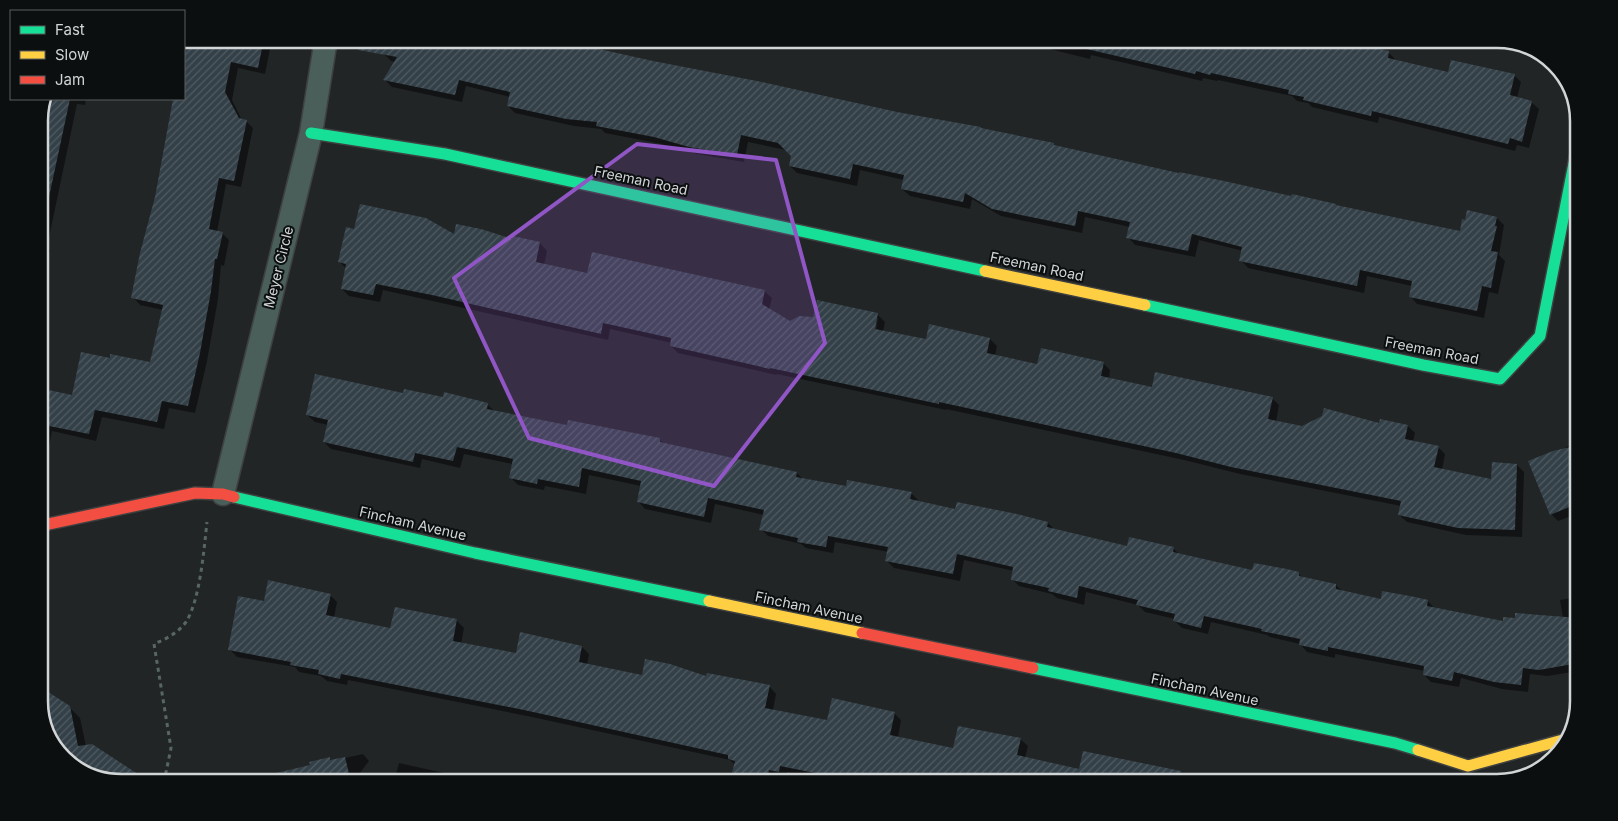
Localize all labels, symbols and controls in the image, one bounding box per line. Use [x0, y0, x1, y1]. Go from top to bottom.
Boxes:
legend [10, 10, 185, 100]
text: Fast [55, 20, 85, 39]
text: Slow [55, 45, 89, 64]
text: Jam [55, 70, 85, 89]
street label: Freeman Road [593, 162, 689, 198]
street label: Meyer Circle [260, 224, 296, 310]
street label: Freeman Road [989, 248, 1085, 284]
street label: Freeman Road [1384, 333, 1480, 367]
street label: Fincham Avenue [358, 502, 468, 544]
street label: Fincham Avenue [754, 587, 864, 627]
street label: Fincham Avenue [1150, 669, 1260, 709]

